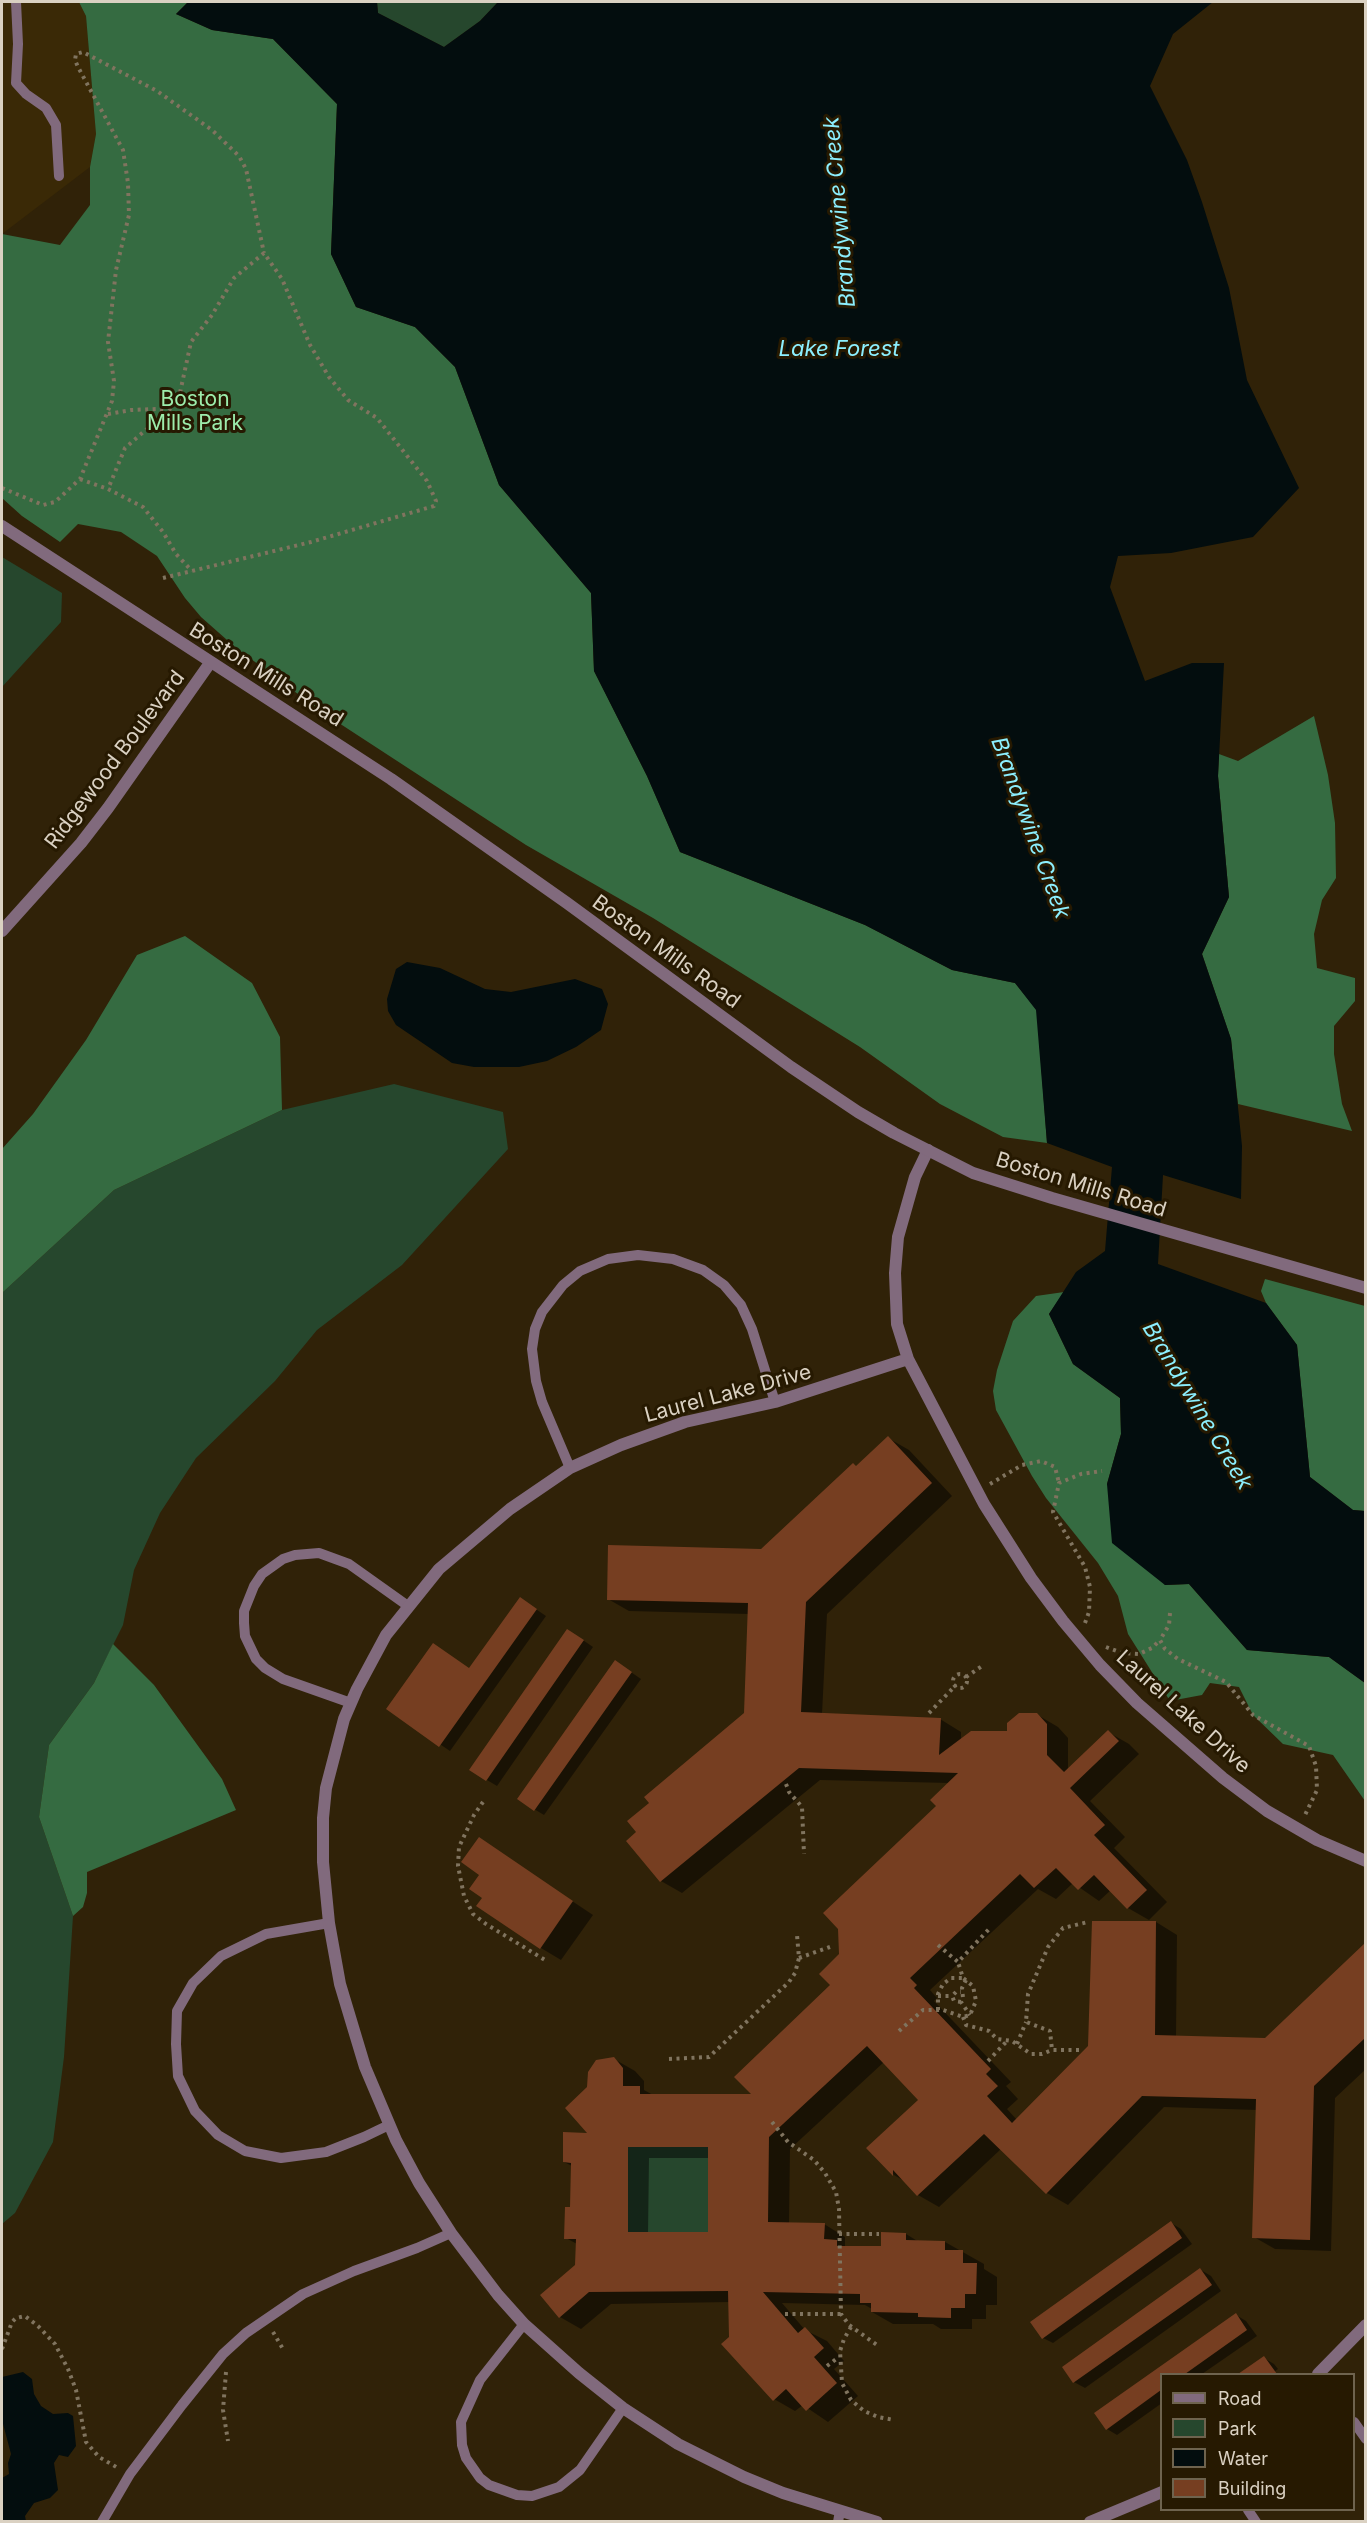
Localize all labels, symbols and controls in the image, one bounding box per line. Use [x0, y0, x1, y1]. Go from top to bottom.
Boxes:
water label: Brandywine Creek [819, 116, 861, 308]
water label: Lake Forest [778, 336, 900, 362]
park label: Boston Mills Park [147, 387, 243, 437]
street label: Boston Mills Road [184, 617, 348, 733]
street label: Ridgewood Boulevard [40, 666, 190, 854]
water label: Brandywine Creek [985, 734, 1075, 922]
street label: Boston Mills Road [587, 890, 745, 1014]
street label: Boston Mills Road [993, 1147, 1169, 1223]
water label: Brandywine Creek [1136, 1317, 1258, 1495]
street label: Laurel Lake Drive [642, 1360, 814, 1428]
street label: Laurel Lake Drive [1111, 1645, 1255, 1779]
legend [1160, 2373, 1355, 2511]
text: Road [1218, 2388, 1261, 2409]
text: Park [1218, 2418, 1257, 2439]
text: Water [1218, 2448, 1268, 2469]
text: Building [1218, 2478, 1286, 2499]

